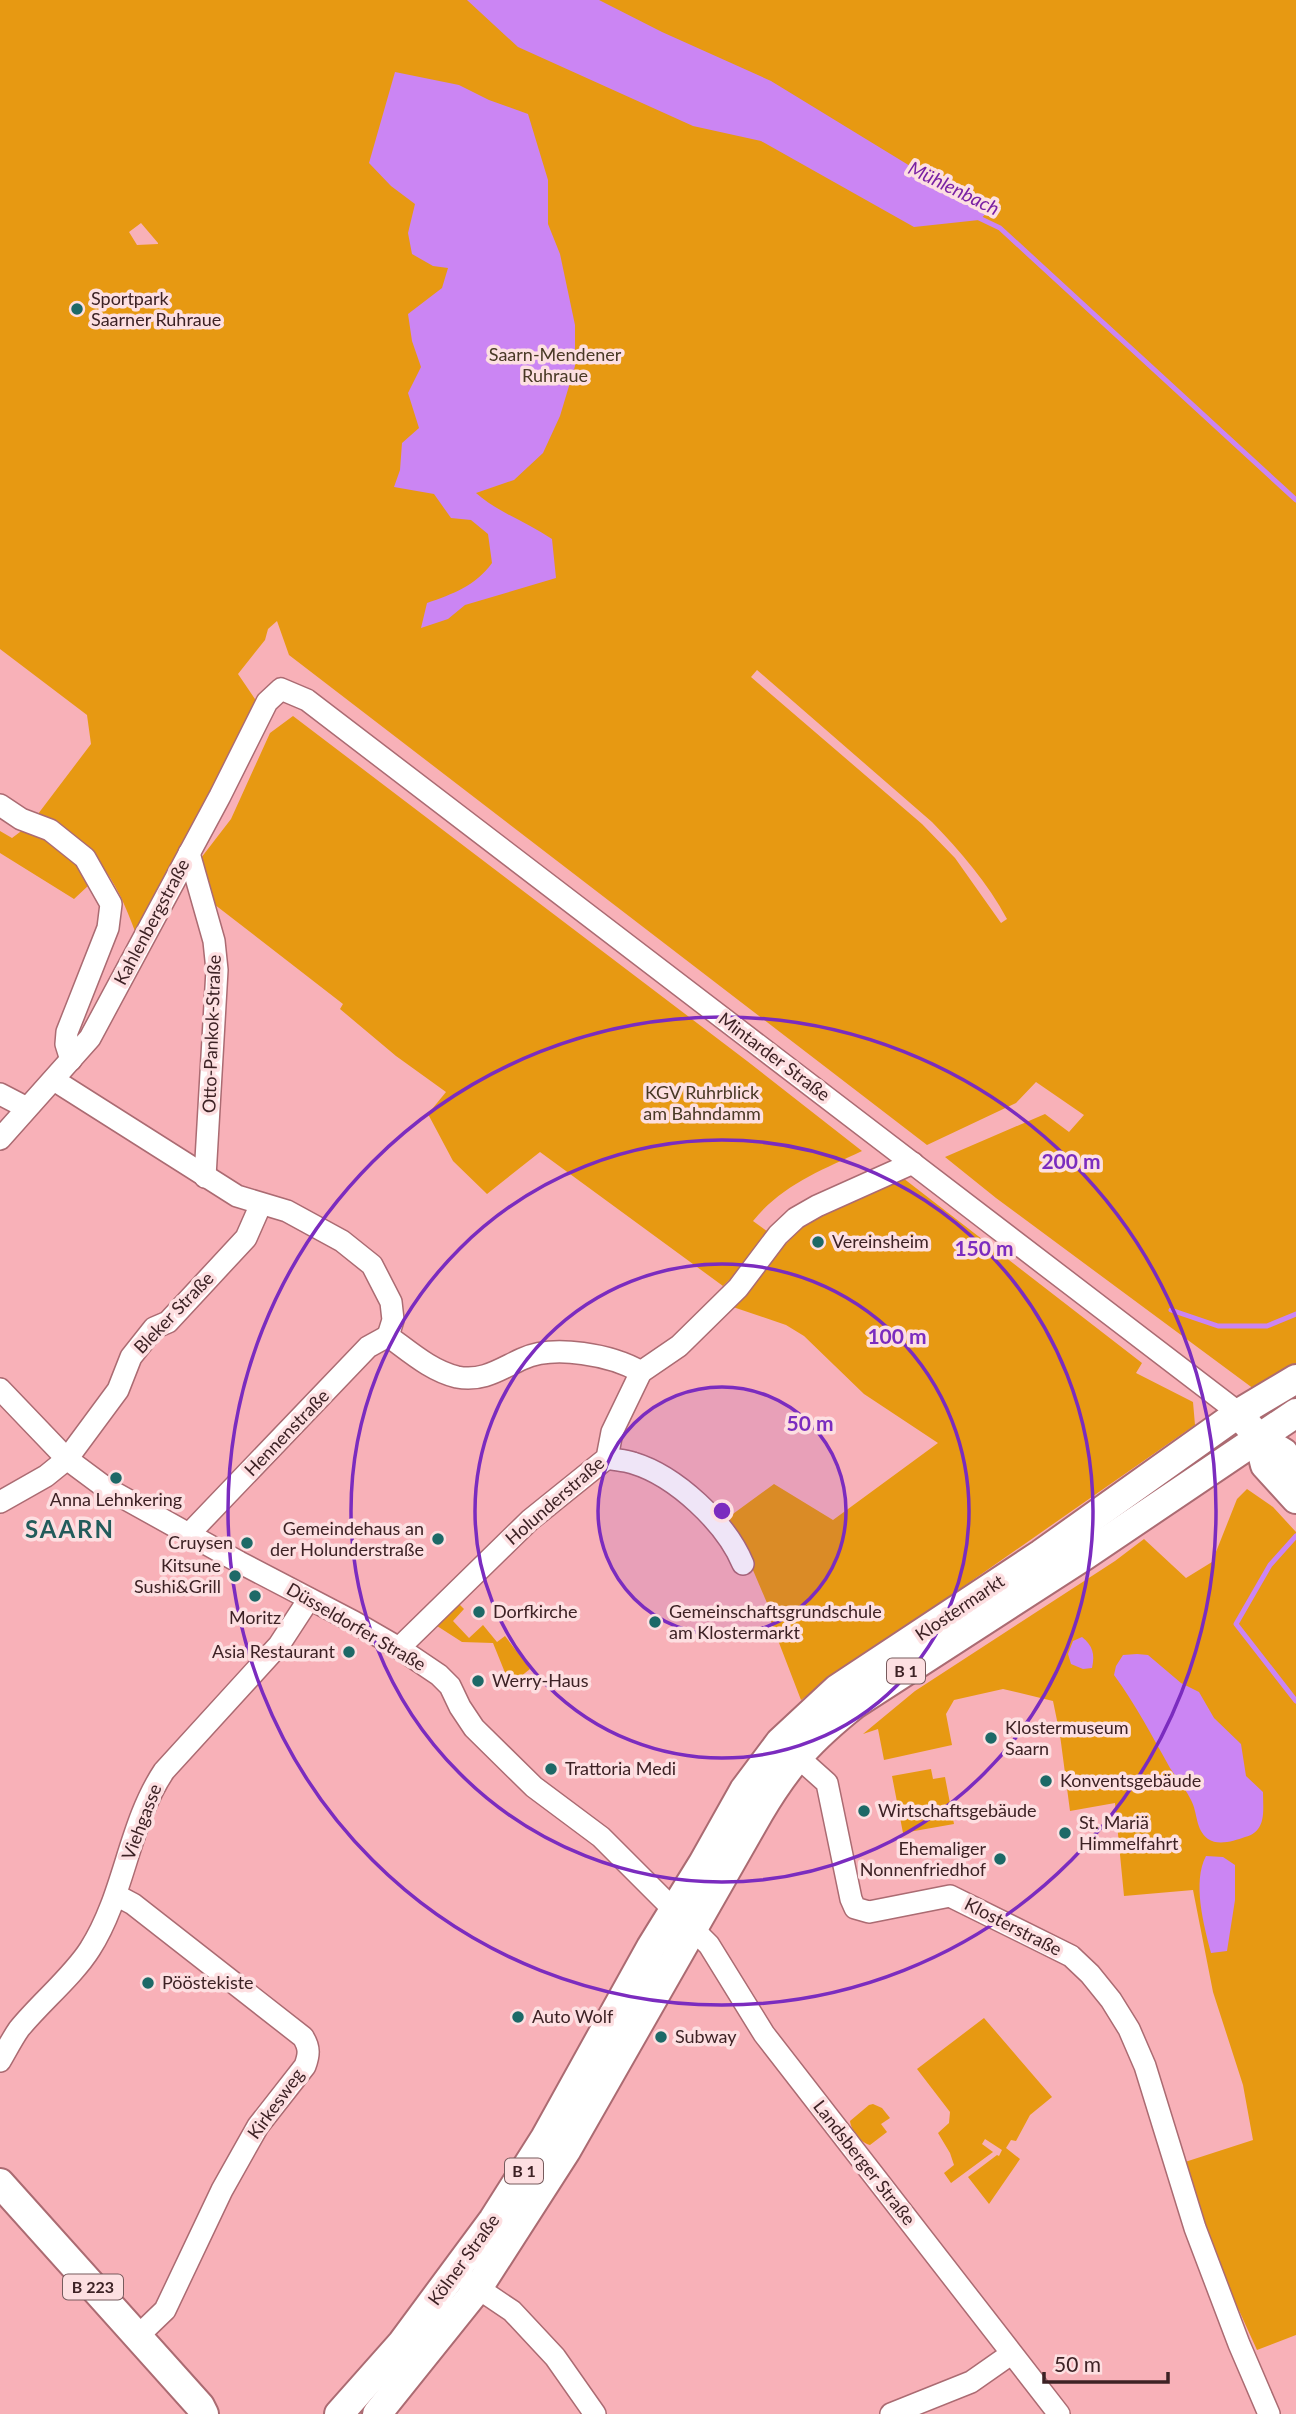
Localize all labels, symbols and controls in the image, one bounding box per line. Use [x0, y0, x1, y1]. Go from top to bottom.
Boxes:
water label: Mühlenbach [905, 156, 1003, 219]
place label: Sportpark Saarner Ruhraue [91, 287, 221, 330]
marker: Sportpark Saarner Ruhraue [69, 301, 85, 317]
park label: Saarn-Mendener Ruhraue [489, 343, 622, 386]
street label: Kahlenbergstraße [109, 855, 194, 988]
street label: Otto-Pankok-Straße [197, 954, 225, 1114]
street label: Mintarder Straße [715, 1007, 835, 1105]
park label: KGV Ruhrblick am Bahndamm [643, 1081, 761, 1124]
text: 200 m [1041, 1148, 1101, 1173]
place label: Vereinsheim [832, 1230, 929, 1252]
marker: Vereinsheim [810, 1234, 826, 1250]
text: 150 m [954, 1235, 1014, 1260]
street label: Bleker Straße [129, 1267, 218, 1358]
text: 100 m [867, 1323, 927, 1348]
street label: Hennenstraße [239, 1384, 333, 1480]
text: 50 m [786, 1410, 834, 1435]
street label: Holunderstraße [500, 1451, 608, 1549]
marker: Anna Lehnkering [108, 1470, 124, 1486]
place label: Anna Lehnkering [50, 1488, 182, 1510]
centre of rings [710, 1499, 734, 1523]
district label: SAARN [25, 1514, 115, 1543]
place label: Gemeindehaus an der Holunderstraße [270, 1517, 424, 1560]
place label: Cruysen [168, 1531, 233, 1553]
marker: Gemeindehaus an der Holunderstraße [430, 1531, 446, 1547]
marker: Cruysen [239, 1535, 255, 1551]
place label: Kitsune Sushi&Grill [134, 1554, 221, 1597]
marker: Kitsune Sushi&Grill [227, 1568, 243, 1584]
street label: Klostermarkt [911, 1569, 1009, 1645]
street label: Düsseldorfer Straße [283, 1577, 430, 1675]
marker: Moritz [247, 1588, 263, 1604]
place label: Dorfkirche [493, 1600, 577, 1622]
place label: Gemeinschaftsgrundschule am Klostermarkt [669, 1600, 882, 1643]
marker: Dorfkirche [471, 1604, 487, 1620]
place label: Moritz [229, 1606, 281, 1628]
marker: Gemeinschaftsgrundschule am Klostermarkt [647, 1614, 663, 1630]
place label: Asia Restaurant [212, 1640, 336, 1662]
marker: Asia Restaurant [341, 1644, 357, 1660]
road number: B 1 [887, 1658, 925, 1684]
place label: Werry-Haus [492, 1669, 589, 1691]
marker: Werry-Haus [470, 1673, 486, 1689]
place label: Klostermuseum Saarn [1005, 1716, 1129, 1759]
marker: Klostermuseum Saarn [983, 1730, 999, 1746]
place label: Trattoria Medi [565, 1757, 676, 1779]
marker: Trattoria Medi [543, 1761, 559, 1777]
place label: Konventsgebäude [1060, 1769, 1201, 1791]
marker: Konventsgebäude [1038, 1773, 1054, 1789]
street label: Viehgasse [117, 1781, 166, 1863]
place label: Wirtschaftsgebäude [878, 1799, 1037, 1821]
marker: Wirtschaftsgebäude [856, 1803, 872, 1819]
place label: St. Mariä Himmelfahrt [1079, 1811, 1179, 1854]
marker: St. Mariä Himmelfahrt [1057, 1825, 1073, 1841]
place label: Ehemaliger Nonnenfriedhof [860, 1837, 987, 1880]
marker: Ehemaliger Nonnenfriedhof [992, 1851, 1008, 1867]
street label: Klosterstraße [961, 1892, 1066, 1960]
place label: Pööstekiste [162, 1971, 254, 1993]
marker: Pööstekiste [140, 1975, 156, 1991]
place label: Auto Wolf [532, 2005, 614, 2027]
marker: Auto Wolf [510, 2009, 526, 2025]
place label: Subway [675, 2025, 737, 2047]
marker: Subway [653, 2029, 669, 2045]
street label: Kirkesweg [242, 2064, 308, 2143]
street label: Landsberger Straße [809, 2095, 920, 2229]
road number: B 1 [505, 2158, 543, 2184]
street label: Kölner Straße [423, 2210, 504, 2309]
road number: B 223 [63, 2274, 123, 2300]
scale bar [1044, 2340, 1168, 2384]
text: 50 m [1054, 2351, 1101, 2376]

